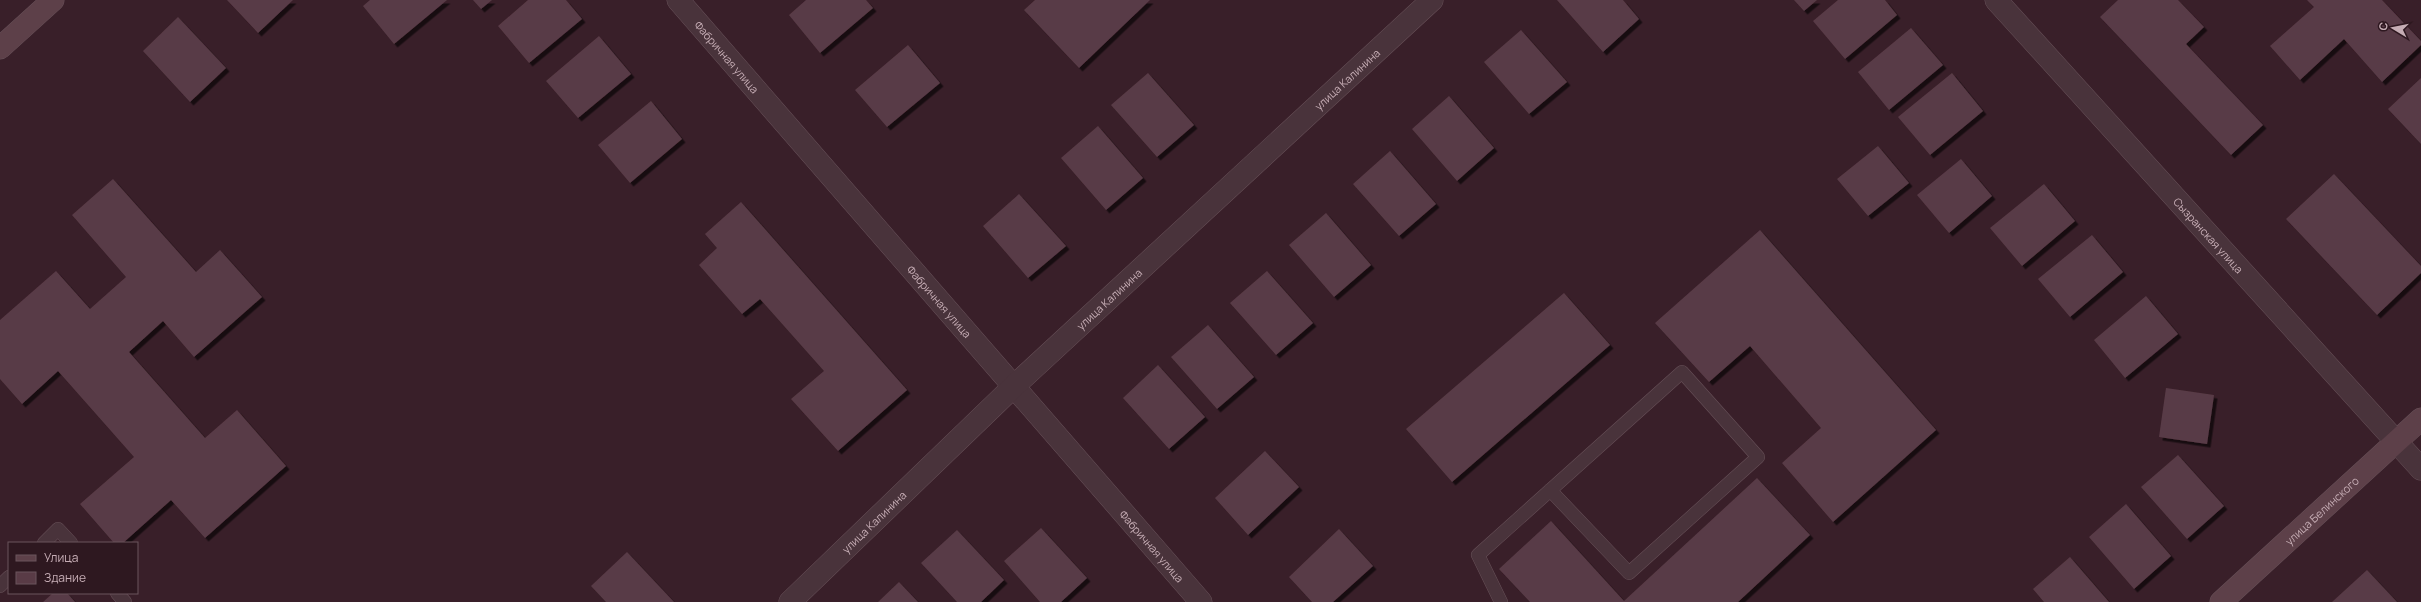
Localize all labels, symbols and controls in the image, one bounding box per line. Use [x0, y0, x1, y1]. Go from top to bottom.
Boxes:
north arrow [2373, 8, 2413, 48]
street label: Фабричная улица [692, 17, 763, 96]
text: С [2375, 21, 2391, 31]
street label: улица Калинина [1311, 45, 1383, 113]
street label: Сызранская улица [2171, 194, 2247, 276]
street label: Фабричная улица [904, 262, 975, 341]
street label: улица Калинина [1073, 265, 1145, 333]
street label: улица Белинского [2281, 472, 2362, 548]
street label: улица Калинина [838, 487, 909, 556]
street label: Фабричная улица [1117, 506, 1188, 585]
legend [8, 542, 138, 594]
text: Улица [44, 549, 78, 566]
text: Здание [44, 569, 86, 586]

